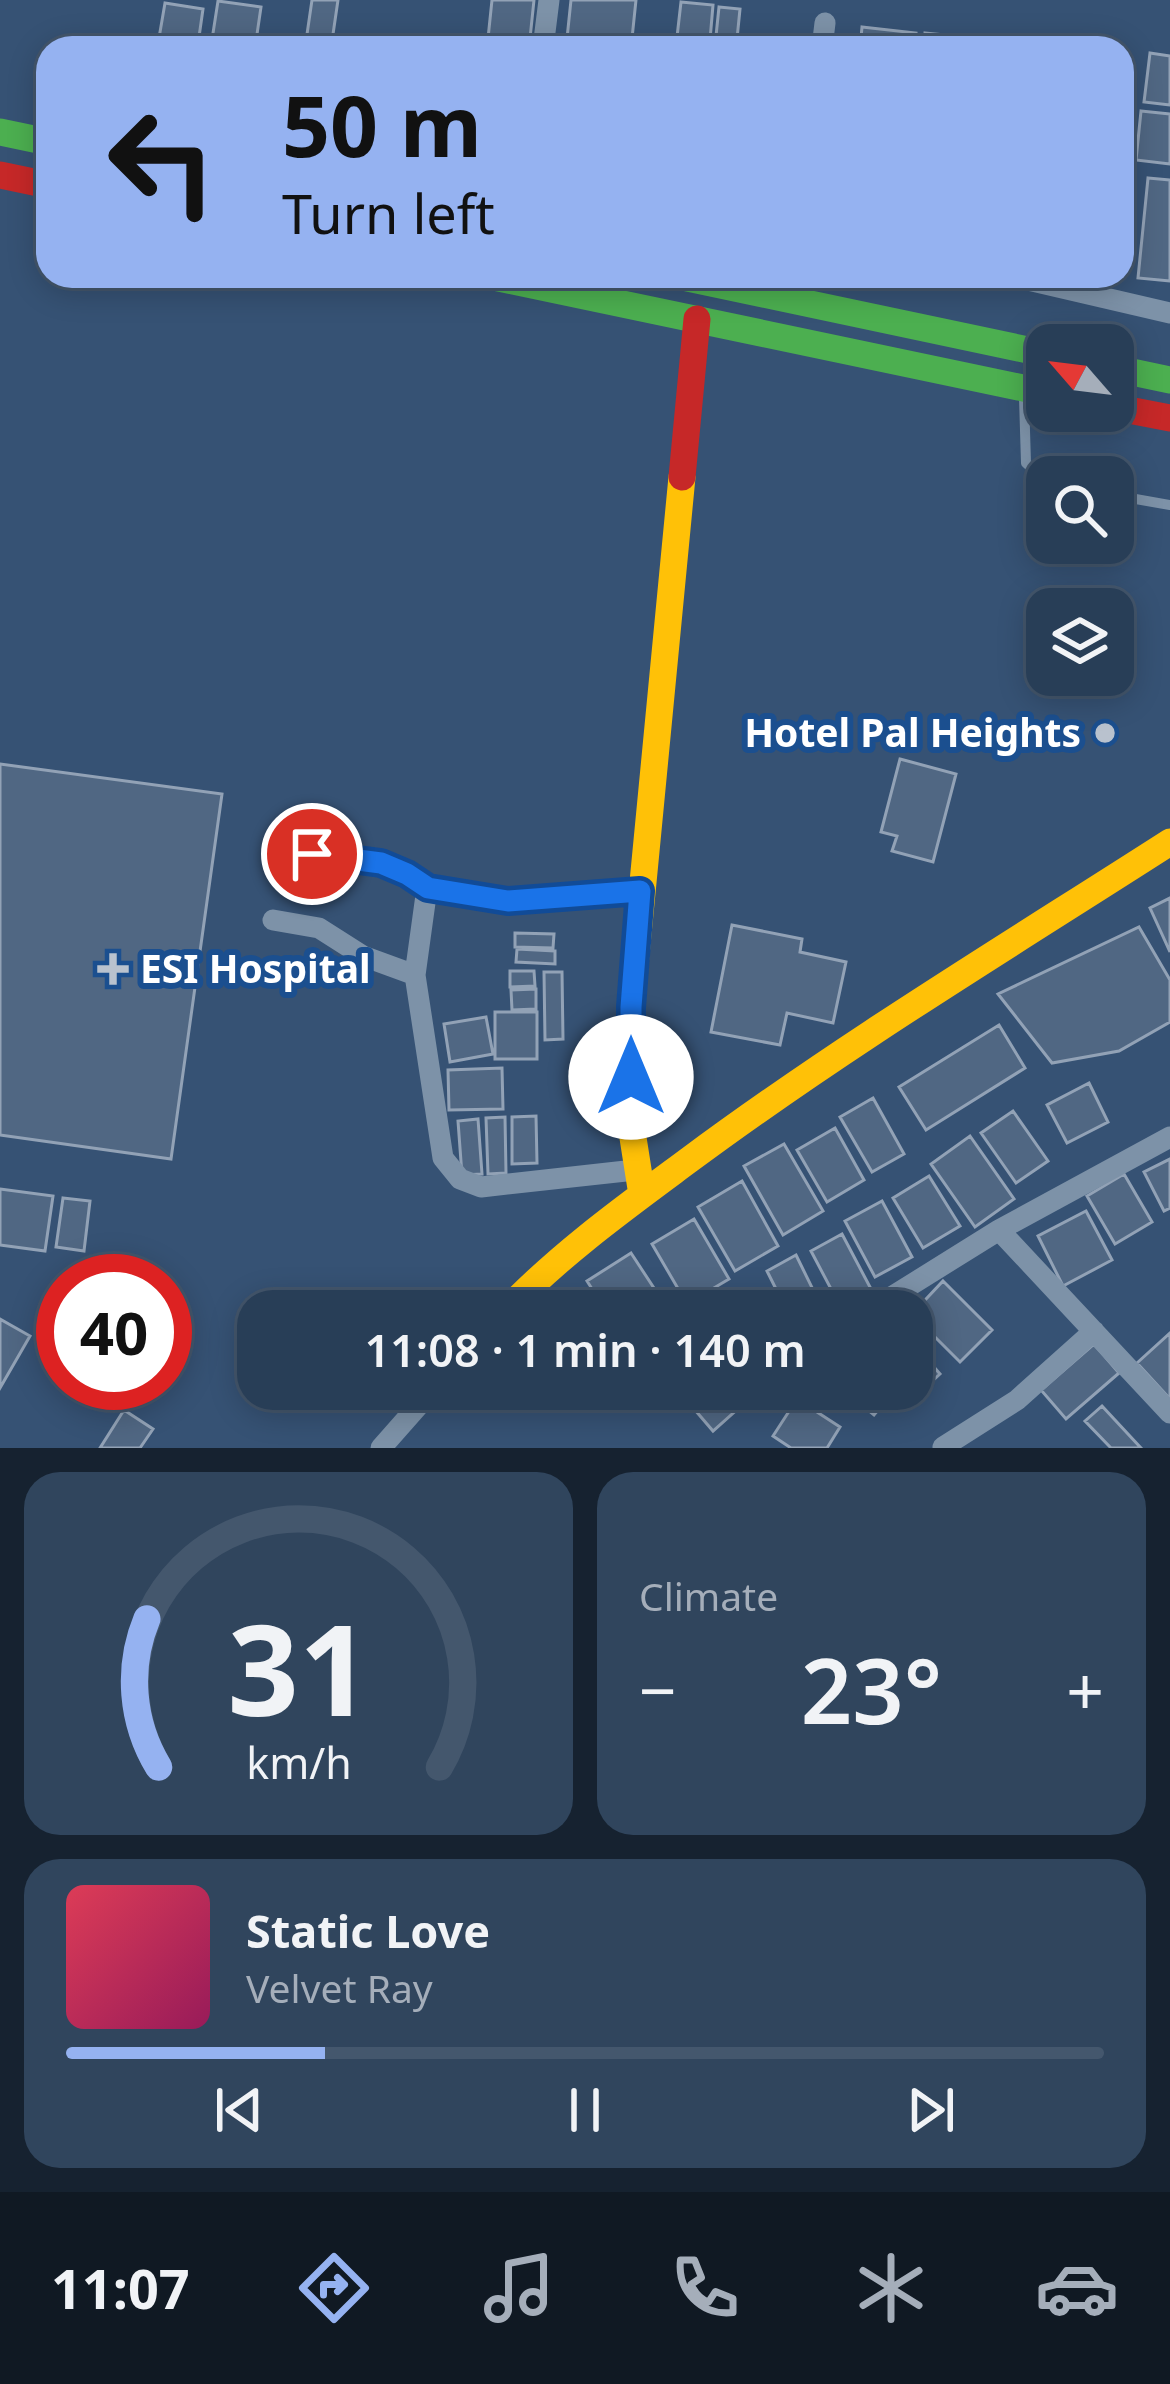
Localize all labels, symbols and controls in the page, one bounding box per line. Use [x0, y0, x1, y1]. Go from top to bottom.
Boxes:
text: 50 m [282, 67, 482, 182]
icon: left [84, 84, 240, 240]
text: Turn left [282, 176, 495, 250]
north arrow [1026, 324, 1134, 432]
map controls [1026, 324, 1134, 696]
button: search [1026, 456, 1134, 564]
button: layers [1026, 588, 1134, 696]
place label: Hotel Pal Heights [744, 705, 1081, 758]
marker: Hotel Pal Heights [1092, 720, 1118, 746]
pin [261, 803, 363, 905]
icon: arrive [279, 821, 345, 887]
place label: ESI Hospital [140, 941, 371, 994]
marker: ESI Hospital [97, 953, 129, 985]
position arrow [568, 1014, 694, 1140]
speed limit sign: 40 [36, 1254, 192, 1410]
text: 11:08 · 1 min · 140 m [364, 1319, 806, 1380]
text: Climate [639, 1569, 778, 1622]
text: 31 [227, 1583, 370, 1753]
text: 23° [801, 1628, 942, 1750]
text: − [639, 1644, 677, 1734]
text: + [1066, 1644, 1104, 1734]
text: km/h [246, 1732, 351, 1791]
text: Static Love [246, 1900, 490, 1961]
text: Velvet Ray [246, 1961, 433, 2014]
icon: previous [206, 2077, 272, 2143]
icon: pause [552, 2077, 618, 2143]
icon: next [898, 2077, 964, 2143]
icon: directions [292, 2246, 376, 2330]
icon: music [477, 2246, 561, 2330]
icon: phone [663, 2246, 747, 2330]
icon: climate [849, 2246, 933, 2330]
icon: car [1035, 2246, 1119, 2330]
text: 11:07 [51, 2251, 190, 2325]

